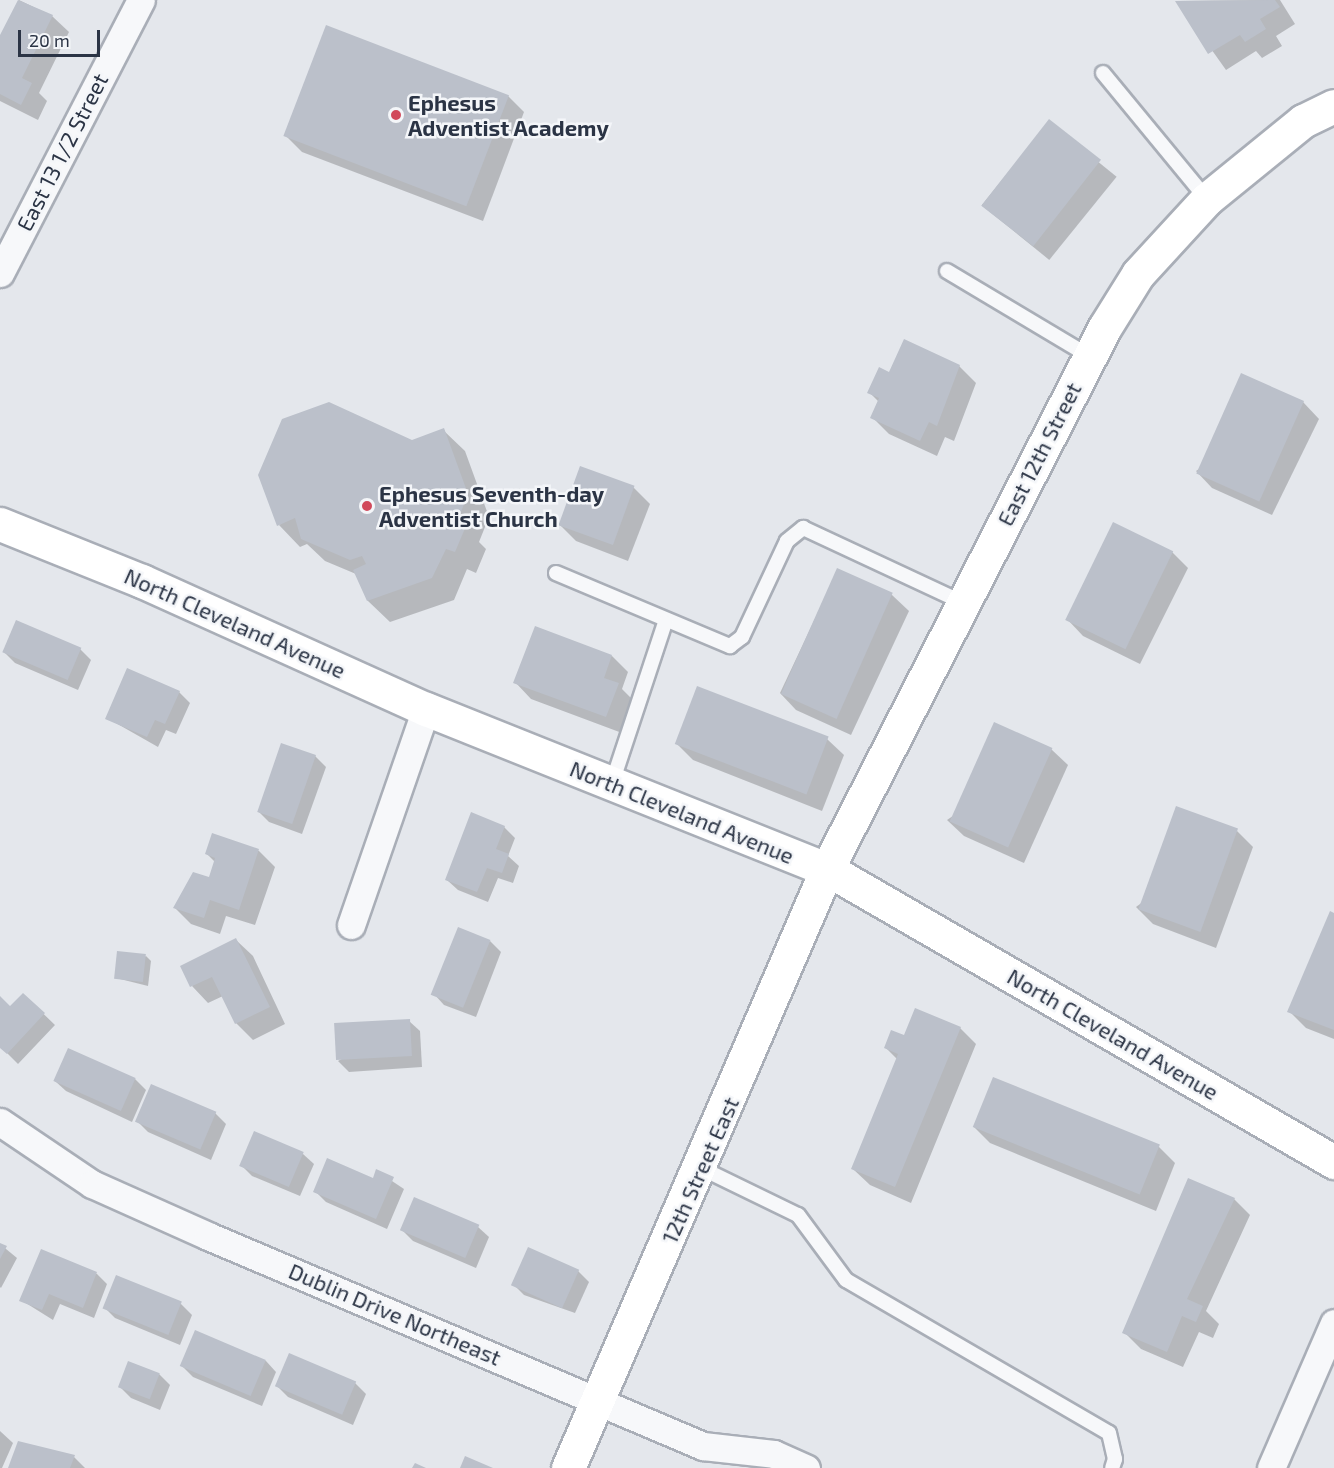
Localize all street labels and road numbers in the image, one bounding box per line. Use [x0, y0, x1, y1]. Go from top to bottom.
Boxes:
street label: East 13 1/2 Street [11, 69, 113, 235]
street label: East 12th Street [992, 378, 1086, 530]
street label: North Cleveland Avenue [120, 562, 350, 684]
street label: North Cleveland Avenue [566, 755, 798, 869]
street label: North Cleveland Avenue [1003, 963, 1223, 1105]
street label: 12th Street East [656, 1093, 744, 1247]
street label: Dublin Drive Northeast [285, 1257, 505, 1371]

